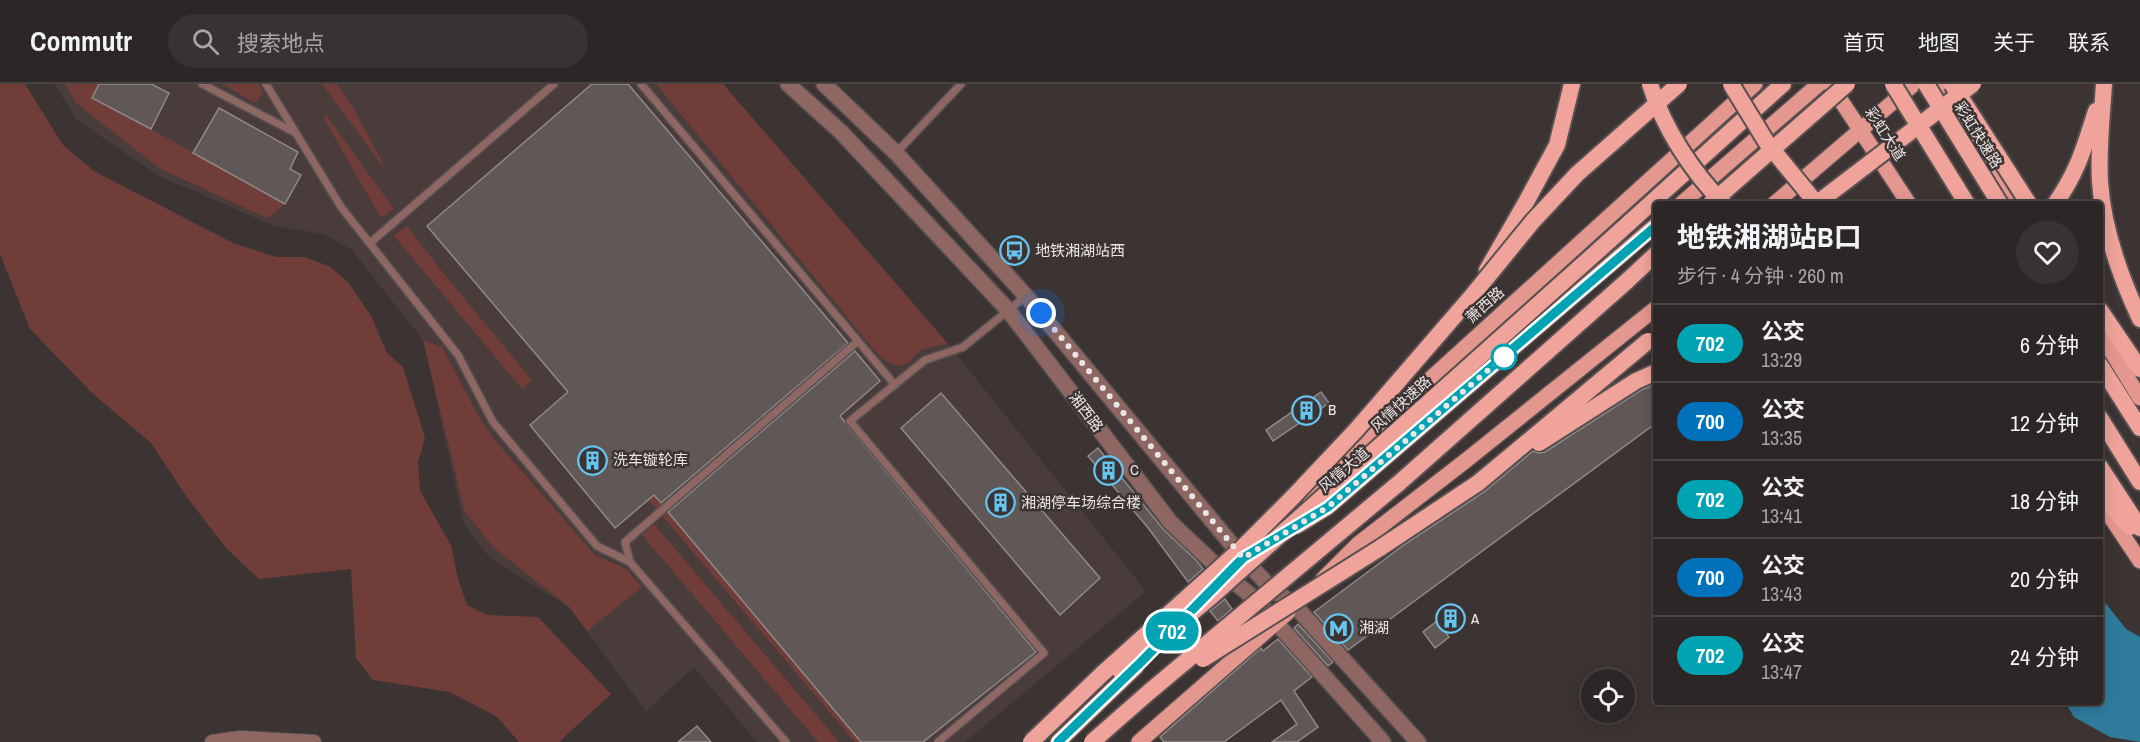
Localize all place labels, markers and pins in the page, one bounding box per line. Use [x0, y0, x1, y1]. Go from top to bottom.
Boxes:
bus stop icon: 地铁湘湖站西 [998, 235, 1030, 267]
place label: 地铁湘湖站西 [1035, 240, 1125, 261]
unlabelled marker [1491, 344, 1517, 370]
building icon: B [1291, 394, 1323, 426]
place label: B [1328, 399, 1336, 420]
building icon: 洗车镟轮库 [576, 444, 608, 476]
place label: 洗车镟轮库 [613, 449, 688, 470]
building icon: C [1093, 454, 1125, 486]
place label: C [1130, 459, 1139, 480]
building icon: 湘湖停车场综合楼 [984, 487, 1016, 519]
place label: 湘湖停车场综合楼 [1021, 492, 1141, 513]
building icon: A [1434, 603, 1466, 635]
place label: A [1470, 608, 1480, 629]
metro station icon: 湘湖 [1322, 612, 1354, 644]
place label: 湘湖 [1359, 617, 1389, 638]

